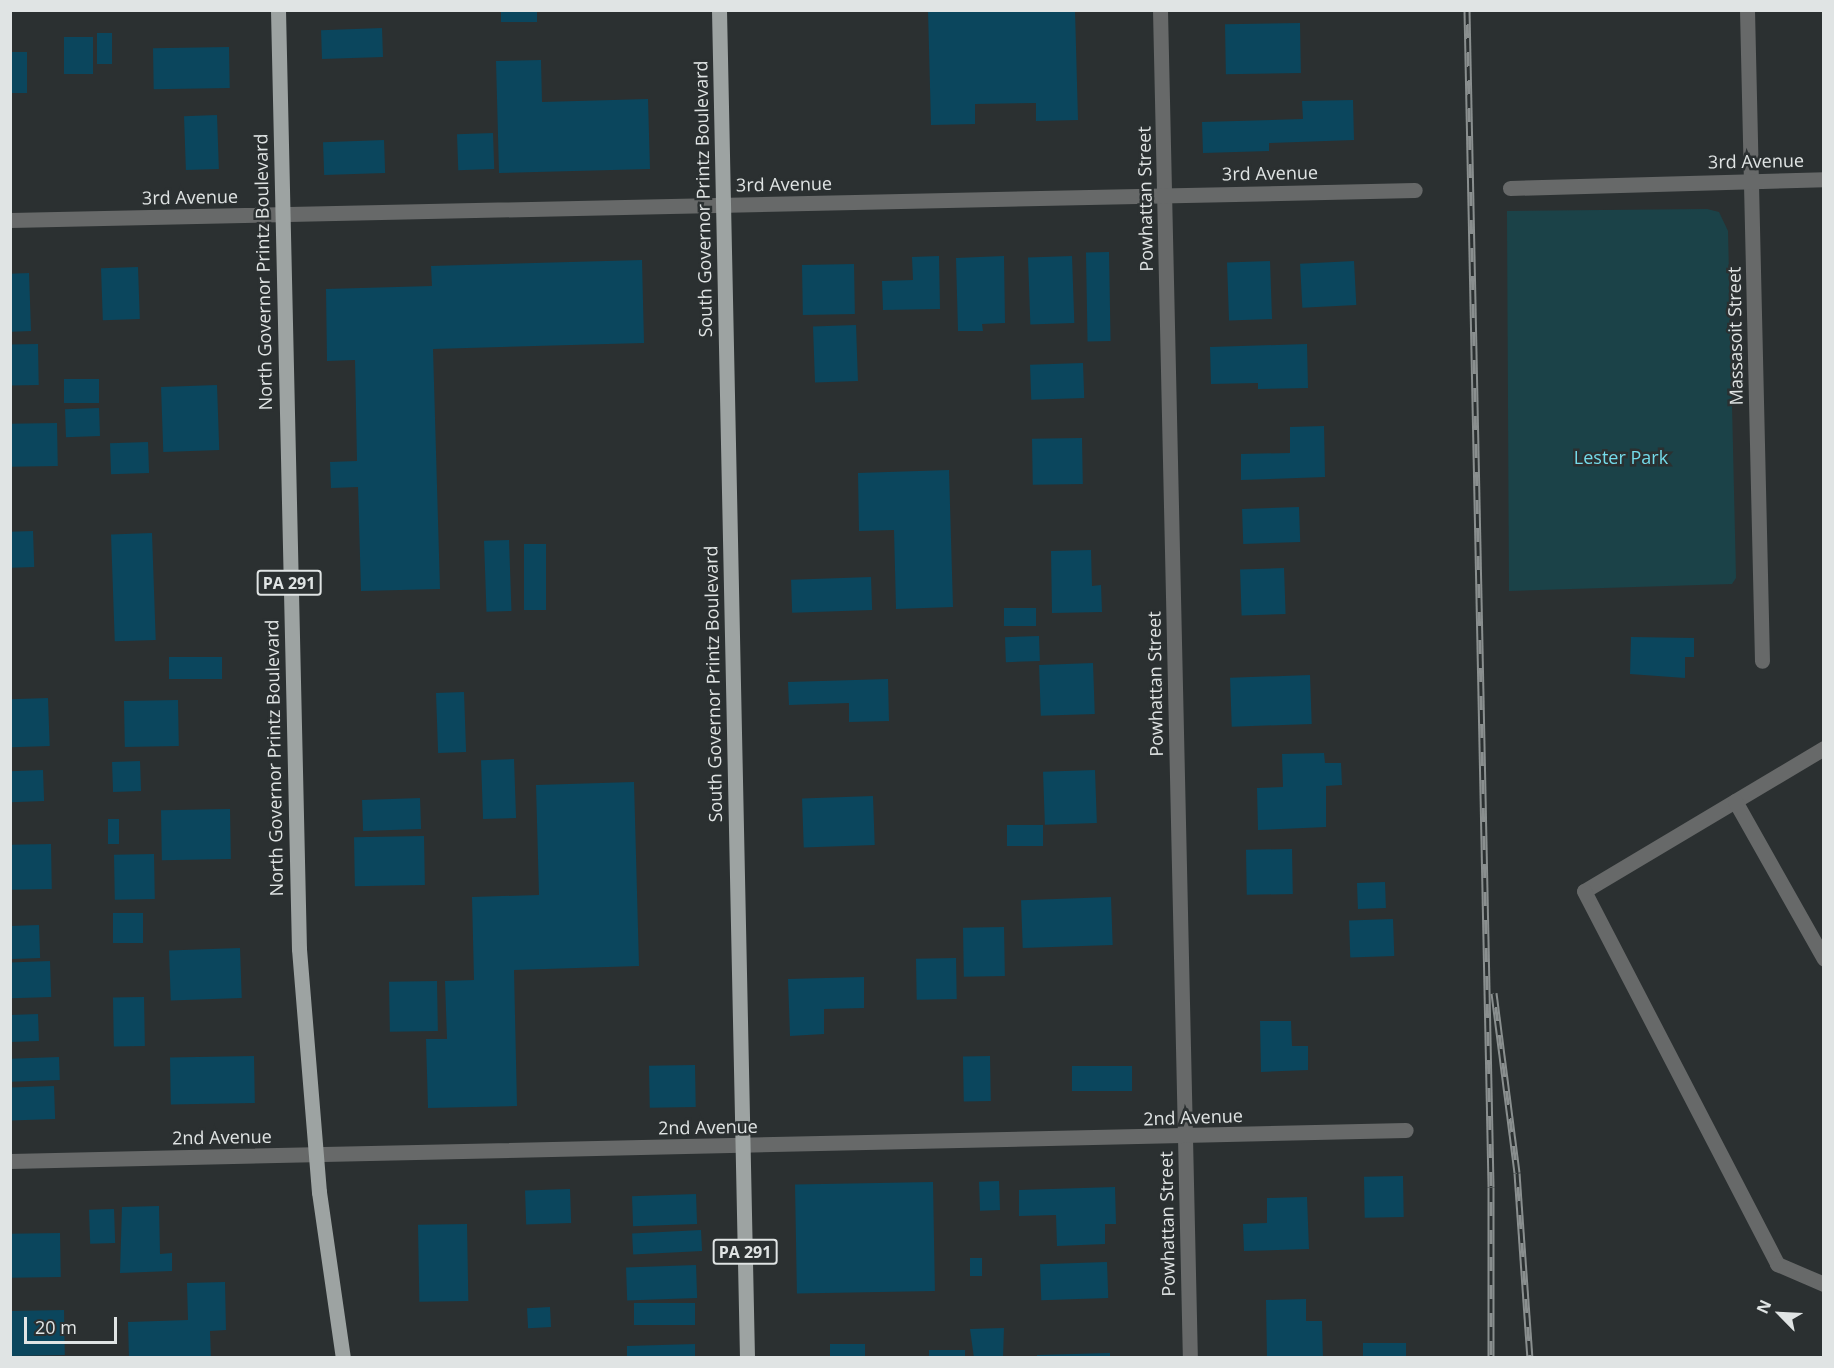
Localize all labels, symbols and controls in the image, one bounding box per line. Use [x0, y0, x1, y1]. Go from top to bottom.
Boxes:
street label: South Governor Printz Boulevard [690, 60, 716, 338]
street label: Powhattan Street [1133, 126, 1157, 272]
street label: North Governor Printz Boulevard [250, 133, 276, 411]
street label: 3rd Avenue [1708, 149, 1804, 173]
street label: 3rd Avenue [1222, 161, 1318, 185]
street label: 3rd Avenue [736, 172, 832, 196]
street label: 3rd Avenue [142, 185, 238, 209]
street label: Massasoit Street [1723, 266, 1747, 406]
park label: Lester Park [1574, 446, 1668, 468]
street label: South Governor Printz Boulevard [700, 545, 726, 823]
road number: PA 291 [256, 570, 322, 596]
street label: Powhattan Street [1143, 611, 1167, 757]
street label: North Governor Printz Boulevard [261, 619, 287, 897]
street label: 2nd Avenue [1143, 1104, 1243, 1130]
street label: 2nd Avenue [658, 1115, 758, 1139]
street label: 2nd Avenue [172, 1125, 272, 1149]
street label: Powhattan Street [1155, 1151, 1179, 1297]
road number: PA 291 [712, 1239, 778, 1265]
north arrow [1750, 1284, 1810, 1344]
text: N [1751, 1296, 1776, 1317]
scale bar [27, 1305, 120, 1343]
text: 20 m [35, 1315, 77, 1339]

